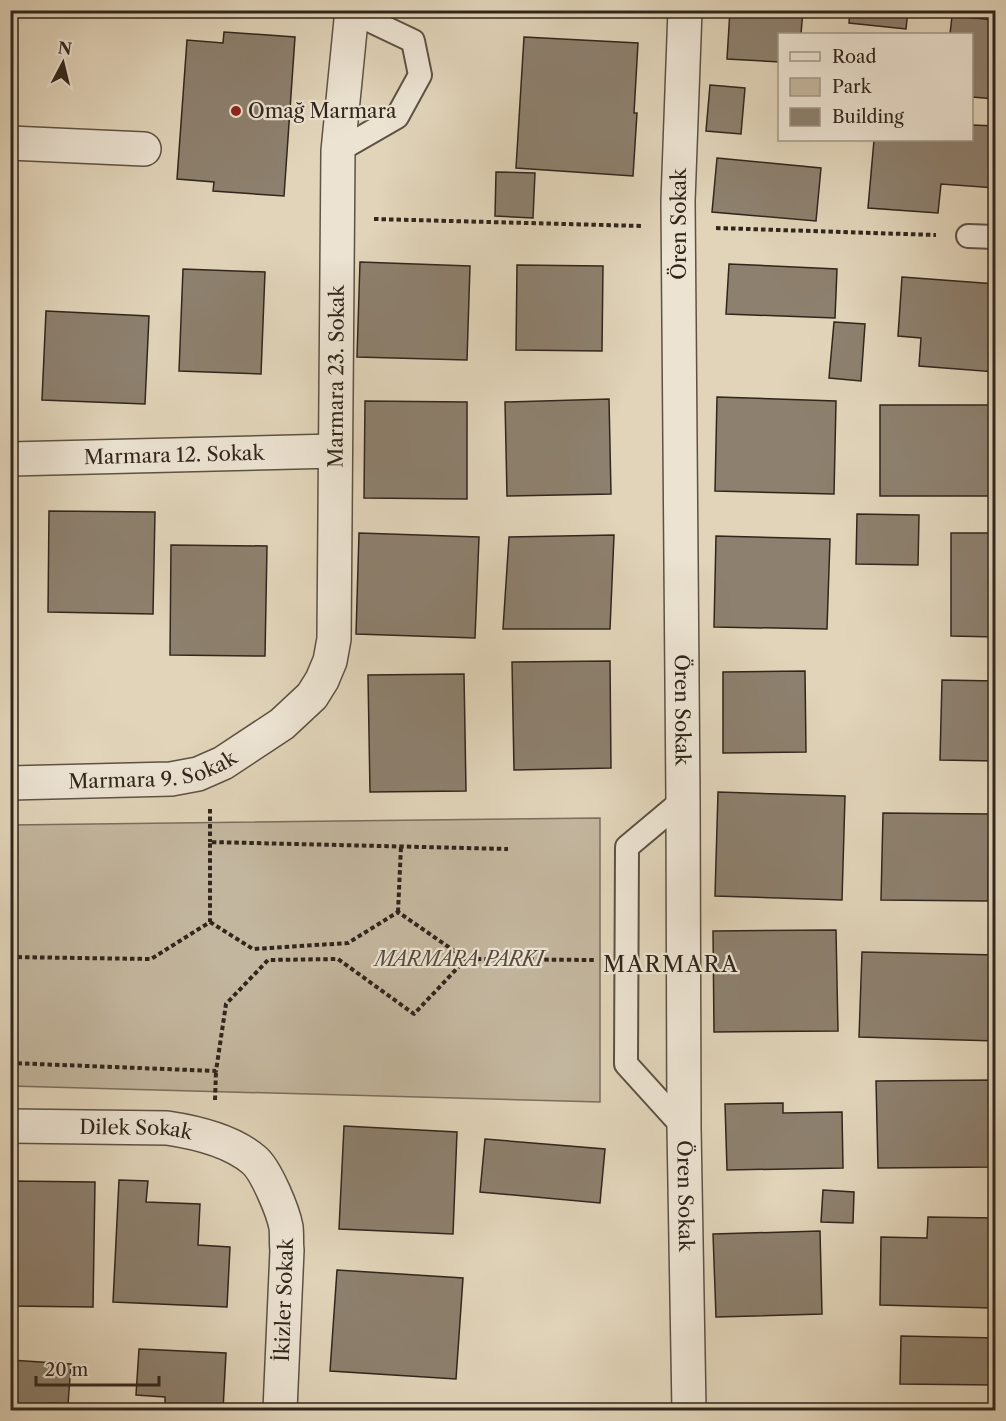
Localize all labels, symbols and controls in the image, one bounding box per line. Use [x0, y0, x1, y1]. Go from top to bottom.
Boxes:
north arrow [33, 33, 93, 93]
legend [778, 33, 973, 141]
text: N [57, 37, 73, 59]
text: Road [832, 46, 877, 68]
text: Park [832, 76, 873, 98]
place label: Omağ Marmara [248, 99, 397, 123]
marker: Omağ Marmara [229, 104, 243, 118]
text: Building [832, 106, 904, 128]
street label: Ören Sokak [666, 167, 691, 280]
street label: Marmara 23. Sokak [323, 283, 349, 468]
street label: Marmara 12. Sokak [84, 441, 266, 469]
street label: Ören Sokak [670, 654, 695, 767]
street label: Marmara 9. Sokak [68, 745, 242, 794]
park label: MARMARA PARKI [373, 947, 547, 971]
district label: MARMARA [603, 951, 739, 978]
street label: Dilek Sokak [79, 1115, 196, 1145]
street label: Ören Sokak [672, 1140, 698, 1253]
street label: İkizler Sokak [269, 1236, 298, 1362]
scale bar [36, 1349, 159, 1387]
text: 20 m [45, 1359, 89, 1381]

